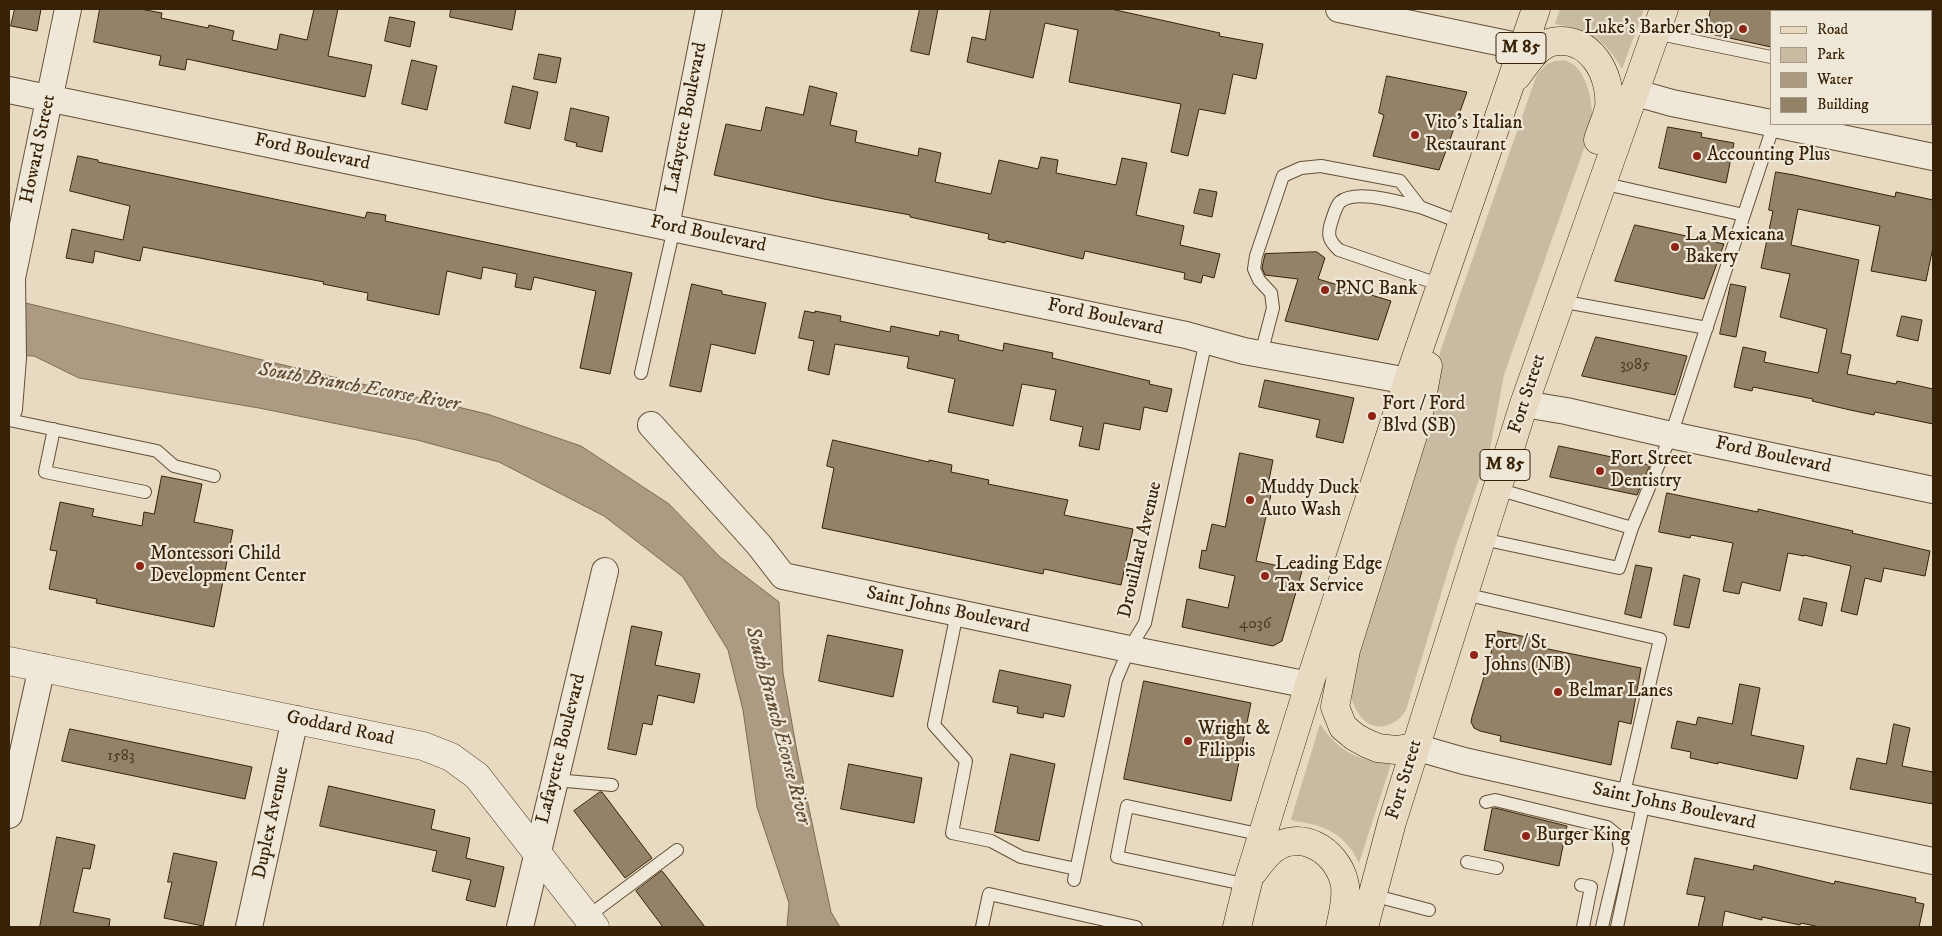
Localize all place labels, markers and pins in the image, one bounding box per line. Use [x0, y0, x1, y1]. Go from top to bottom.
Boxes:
place label: Luke's Barber Shop [1584, 18, 1733, 40]
marker: Luke's Barber Shop [1737, 23, 1749, 35]
place label: Vito's Italian Restaurant [1425, 113, 1522, 157]
marker: Vito's Italian Restaurant [1409, 129, 1421, 141]
place label: Accounting Plus [1707, 145, 1830, 167]
marker: Accounting Plus [1691, 150, 1703, 162]
place label: La Mexicana Bakery [1685, 225, 1784, 269]
marker: La Mexicana Bakery [1669, 241, 1681, 253]
place label: PNC Bank [1335, 279, 1418, 301]
marker: PNC Bank [1319, 284, 1331, 296]
place label: Fort / Ford Blvd (SB) [1382, 394, 1465, 438]
marker: Fort / Ford Blvd (SB) [1366, 410, 1378, 422]
place label: Fort Street Dentistry [1610, 449, 1692, 493]
marker: Fort Street Dentistry [1594, 465, 1606, 477]
place label: Muddy Duck Auto Wash [1260, 478, 1359, 522]
marker: Muddy Duck Auto Wash [1244, 494, 1256, 506]
place label: Montessori Child Development Center [150, 544, 306, 588]
place label: Leading Edge Tax Service [1275, 554, 1382, 598]
marker: Montessori Child Development Center [134, 560, 146, 572]
marker: Leading Edge Tax Service [1259, 570, 1271, 582]
place label: Fort / St Johns (NB) [1484, 633, 1571, 677]
marker: Fort / St Johns (NB) [1468, 649, 1480, 661]
place label: Belmar Lanes [1568, 681, 1673, 703]
marker: Belmar Lanes [1552, 686, 1564, 698]
place label: Wright & Filippis [1198, 719, 1270, 763]
marker: Wright & Filippis [1182, 735, 1194, 747]
place label: Burger King [1536, 825, 1630, 847]
marker: Burger King [1520, 830, 1532, 842]

